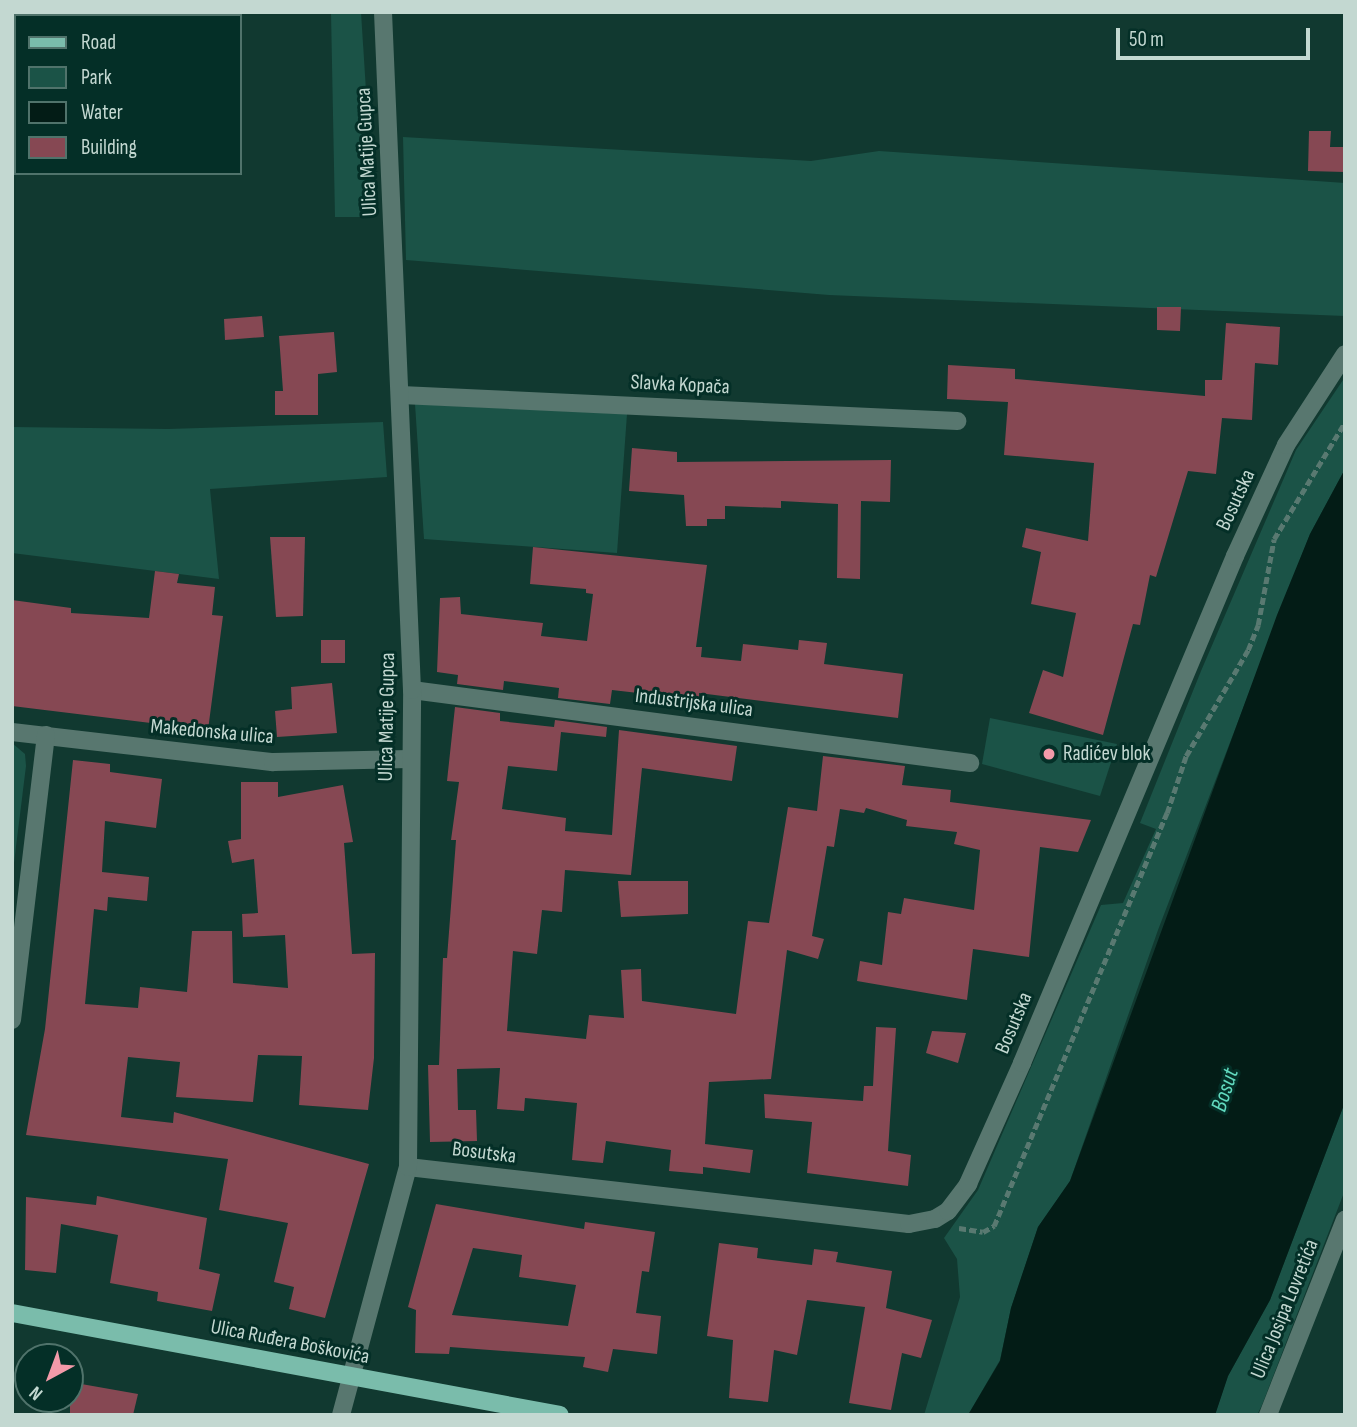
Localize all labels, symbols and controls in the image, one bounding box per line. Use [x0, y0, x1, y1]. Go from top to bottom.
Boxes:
legend [14, 14, 242, 175]
scale bar [1119, 14, 1313, 58]
text: 50 m [1129, 27, 1164, 52]
text: Road [81, 30, 116, 55]
text: Park [81, 65, 112, 90]
street label: Ulica Matije Gupca [351, 87, 383, 217]
text: Water [81, 100, 123, 125]
text: Building [81, 135, 137, 160]
street label: Slavka Kopača [630, 370, 730, 400]
street label: Bosutska [1211, 466, 1261, 534]
street label: Ulica Matije Gupca [373, 652, 401, 782]
street label: Industrijska ulica [634, 683, 754, 723]
street label: Makedonska ulica [149, 714, 275, 750]
place label: Radićev blok [1063, 741, 1151, 767]
marker: Radićev blok [1041, 746, 1057, 762]
street label: Bosutska [990, 988, 1038, 1058]
water label: Bosut [1205, 1065, 1245, 1115]
street label: Bosutska [451, 1137, 517, 1169]
street label: Ulica Josipa Lovretića [1246, 1236, 1324, 1382]
street label: Ulica Ruđera Boškovića [209, 1314, 371, 1370]
north arrow [14, 1343, 84, 1413]
text: N [25, 1381, 48, 1405]

